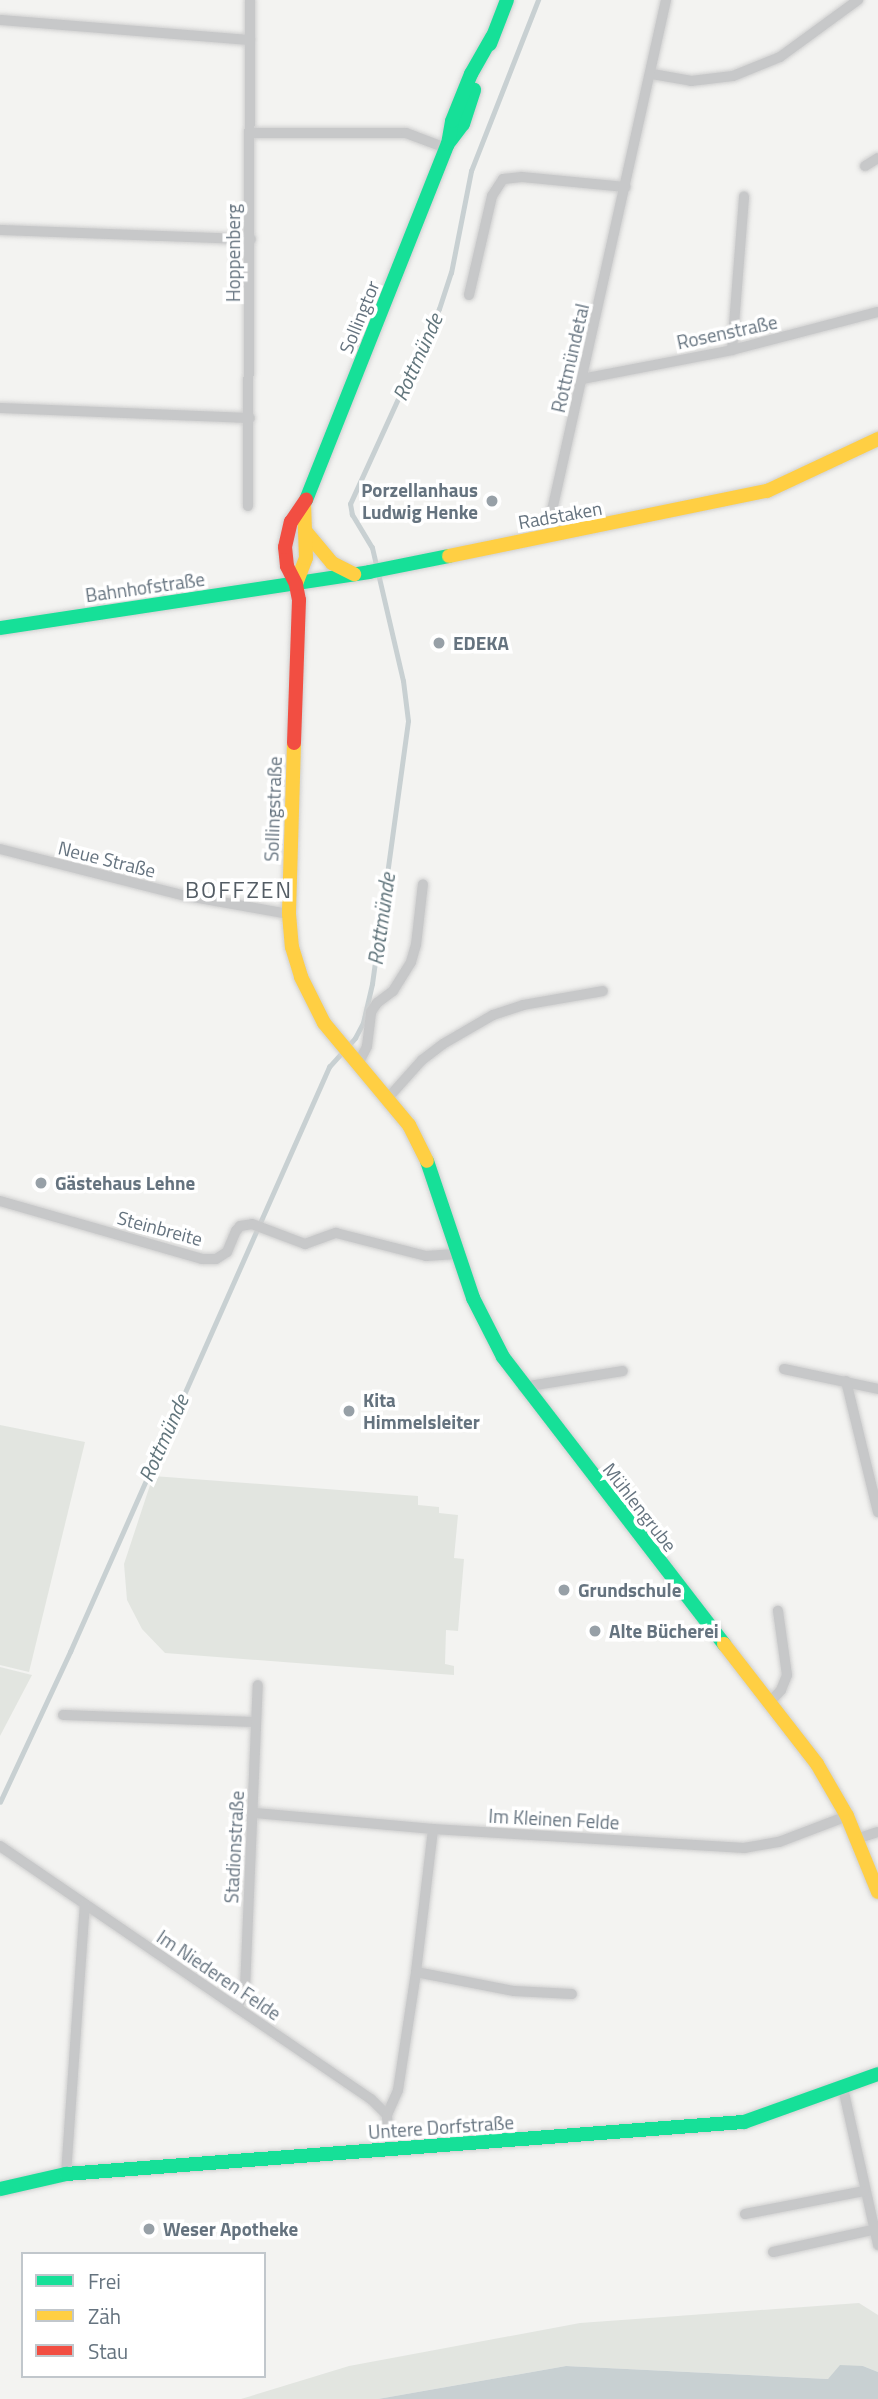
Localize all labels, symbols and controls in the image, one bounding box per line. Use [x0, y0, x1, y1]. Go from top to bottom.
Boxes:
street label: Hoppenberg [222, 204, 244, 302]
street label: Sollingtor [334, 277, 384, 357]
street label: Rottmündetal [546, 301, 594, 415]
water label: Rottmünde [387, 310, 447, 404]
street label: Rosenstraße [675, 310, 779, 354]
place label: Porzellanhaus Ludwig Henke [361, 479, 478, 523]
marker: Porzellanhaus Ludwig Henke [484, 493, 500, 509]
street label: Radstaken [516, 496, 604, 534]
street label: Bahnhofstraße [84, 567, 206, 607]
place label: EDEKA [453, 632, 509, 654]
marker: EDEKA [431, 635, 447, 651]
street label: Sollingstraße [260, 756, 286, 862]
street label: Neue Straße [56, 836, 158, 882]
water label: Rottmünde [362, 871, 400, 967]
district label: BOFFZEN [186, 876, 292, 904]
place label: Gästehaus Lehne [55, 1172, 195, 1194]
marker: Gästehaus Lehne [33, 1175, 49, 1191]
street label: Steinbreite [115, 1206, 205, 1250]
place label: Kita Himmelsleiter [363, 1389, 480, 1433]
water label: Rottmünde [133, 1391, 193, 1485]
marker: Kita Himmelsleiter [341, 1403, 357, 1419]
street label: Mühlengrube [598, 1458, 682, 1556]
place label: Grundschule [578, 1579, 681, 1601]
marker: Grundschule [556, 1582, 572, 1598]
place label: Alte Bücherei [609, 1620, 719, 1642]
marker: Alte Bücherei [587, 1623, 603, 1639]
street label: Stadionstraße [220, 1790, 248, 1904]
street label: Im Kleinen Felde [488, 1804, 620, 1834]
street label: Im Niederen Felde [153, 1925, 285, 2025]
street label: Untere Dorfstraße [367, 2111, 515, 2143]
place label: Weser Apotheke [163, 2218, 298, 2240]
marker: Weser Apotheke [141, 2221, 157, 2237]
legend [21, 2252, 266, 2378]
text: Frei [88, 2265, 121, 2297]
text: Zäh [88, 2300, 121, 2332]
text: Stau [88, 2335, 128, 2367]

